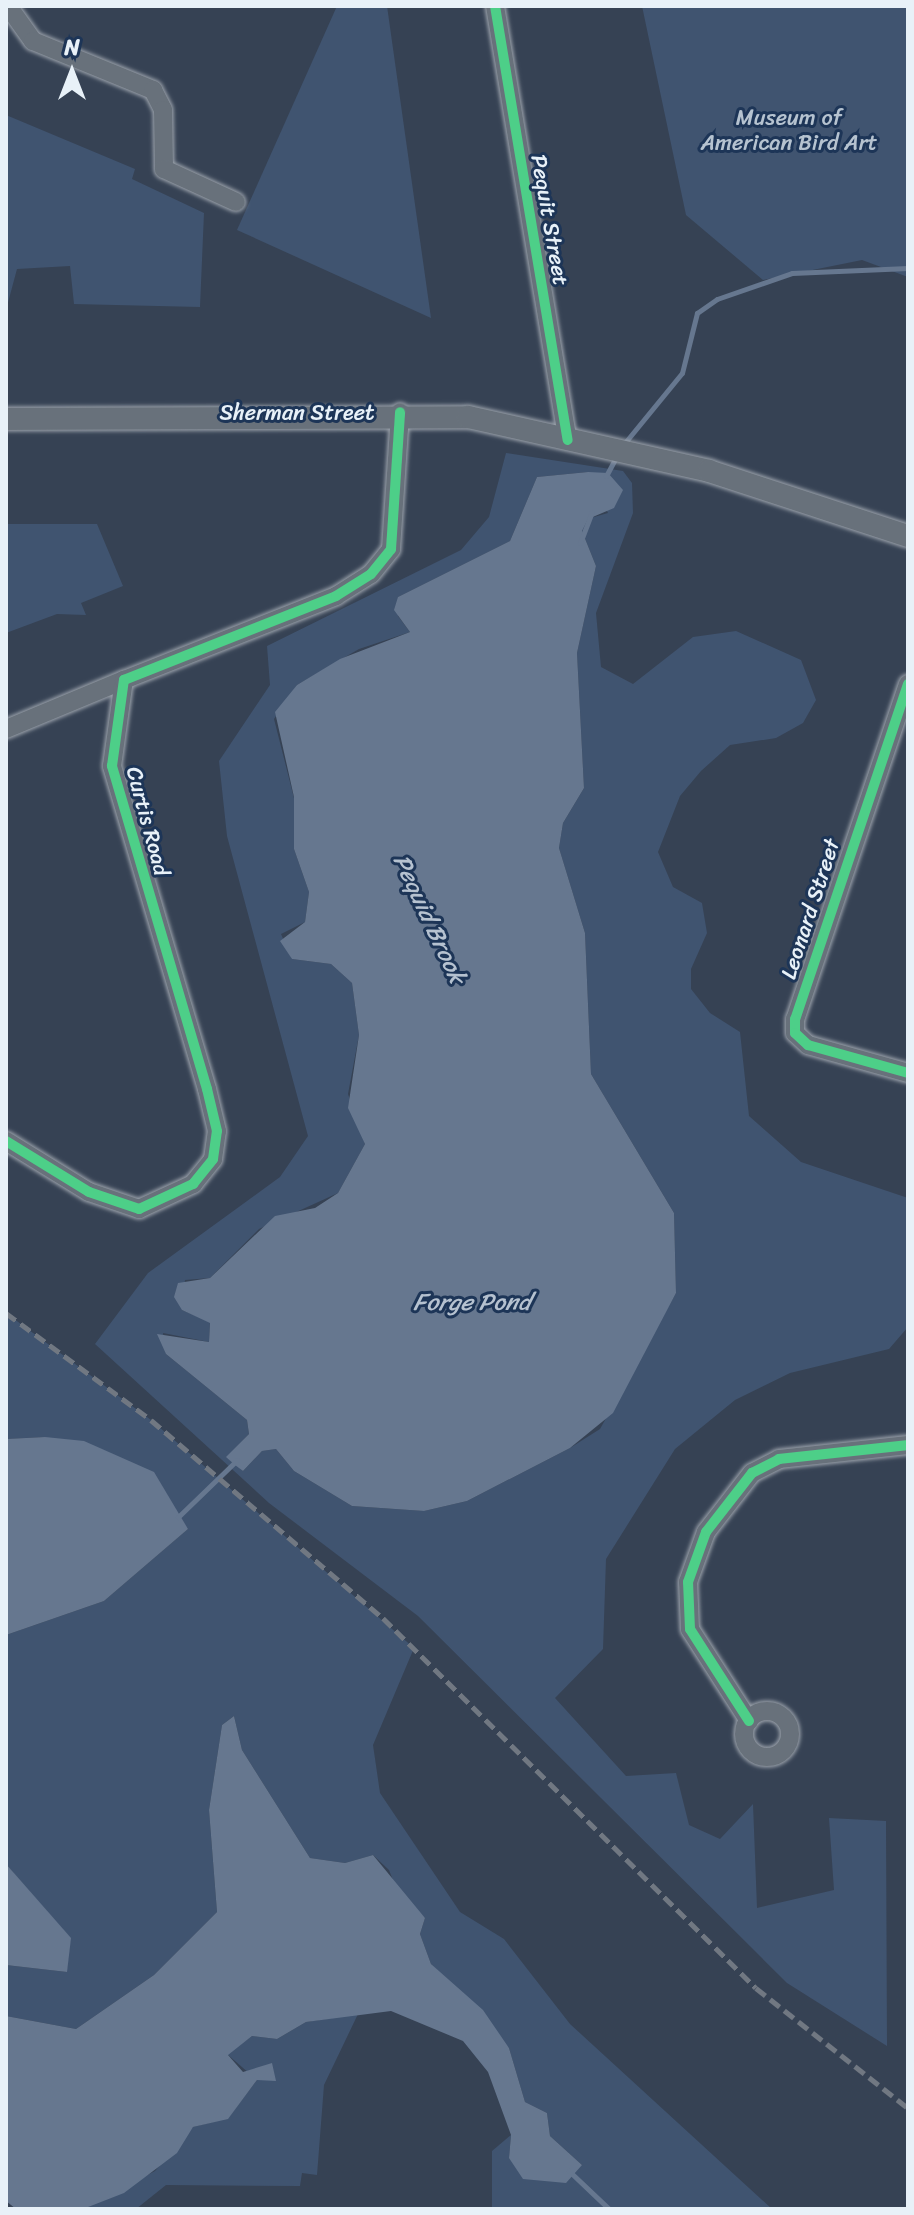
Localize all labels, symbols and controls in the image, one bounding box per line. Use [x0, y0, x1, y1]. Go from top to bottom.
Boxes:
text: N [64, 28, 80, 67]
north arrow [32, 32, 112, 112]
park label: Museum of American Bird Art [701, 104, 877, 156]
street label: Pequit Street [525, 152, 575, 288]
street label: Sherman Street [219, 400, 375, 426]
street label: Curtis Road [121, 763, 175, 879]
street label: Leonard Street [775, 836, 845, 982]
water label: Pequid Brook [387, 850, 471, 988]
water label: Forge Pond [413, 1289, 531, 1317]

